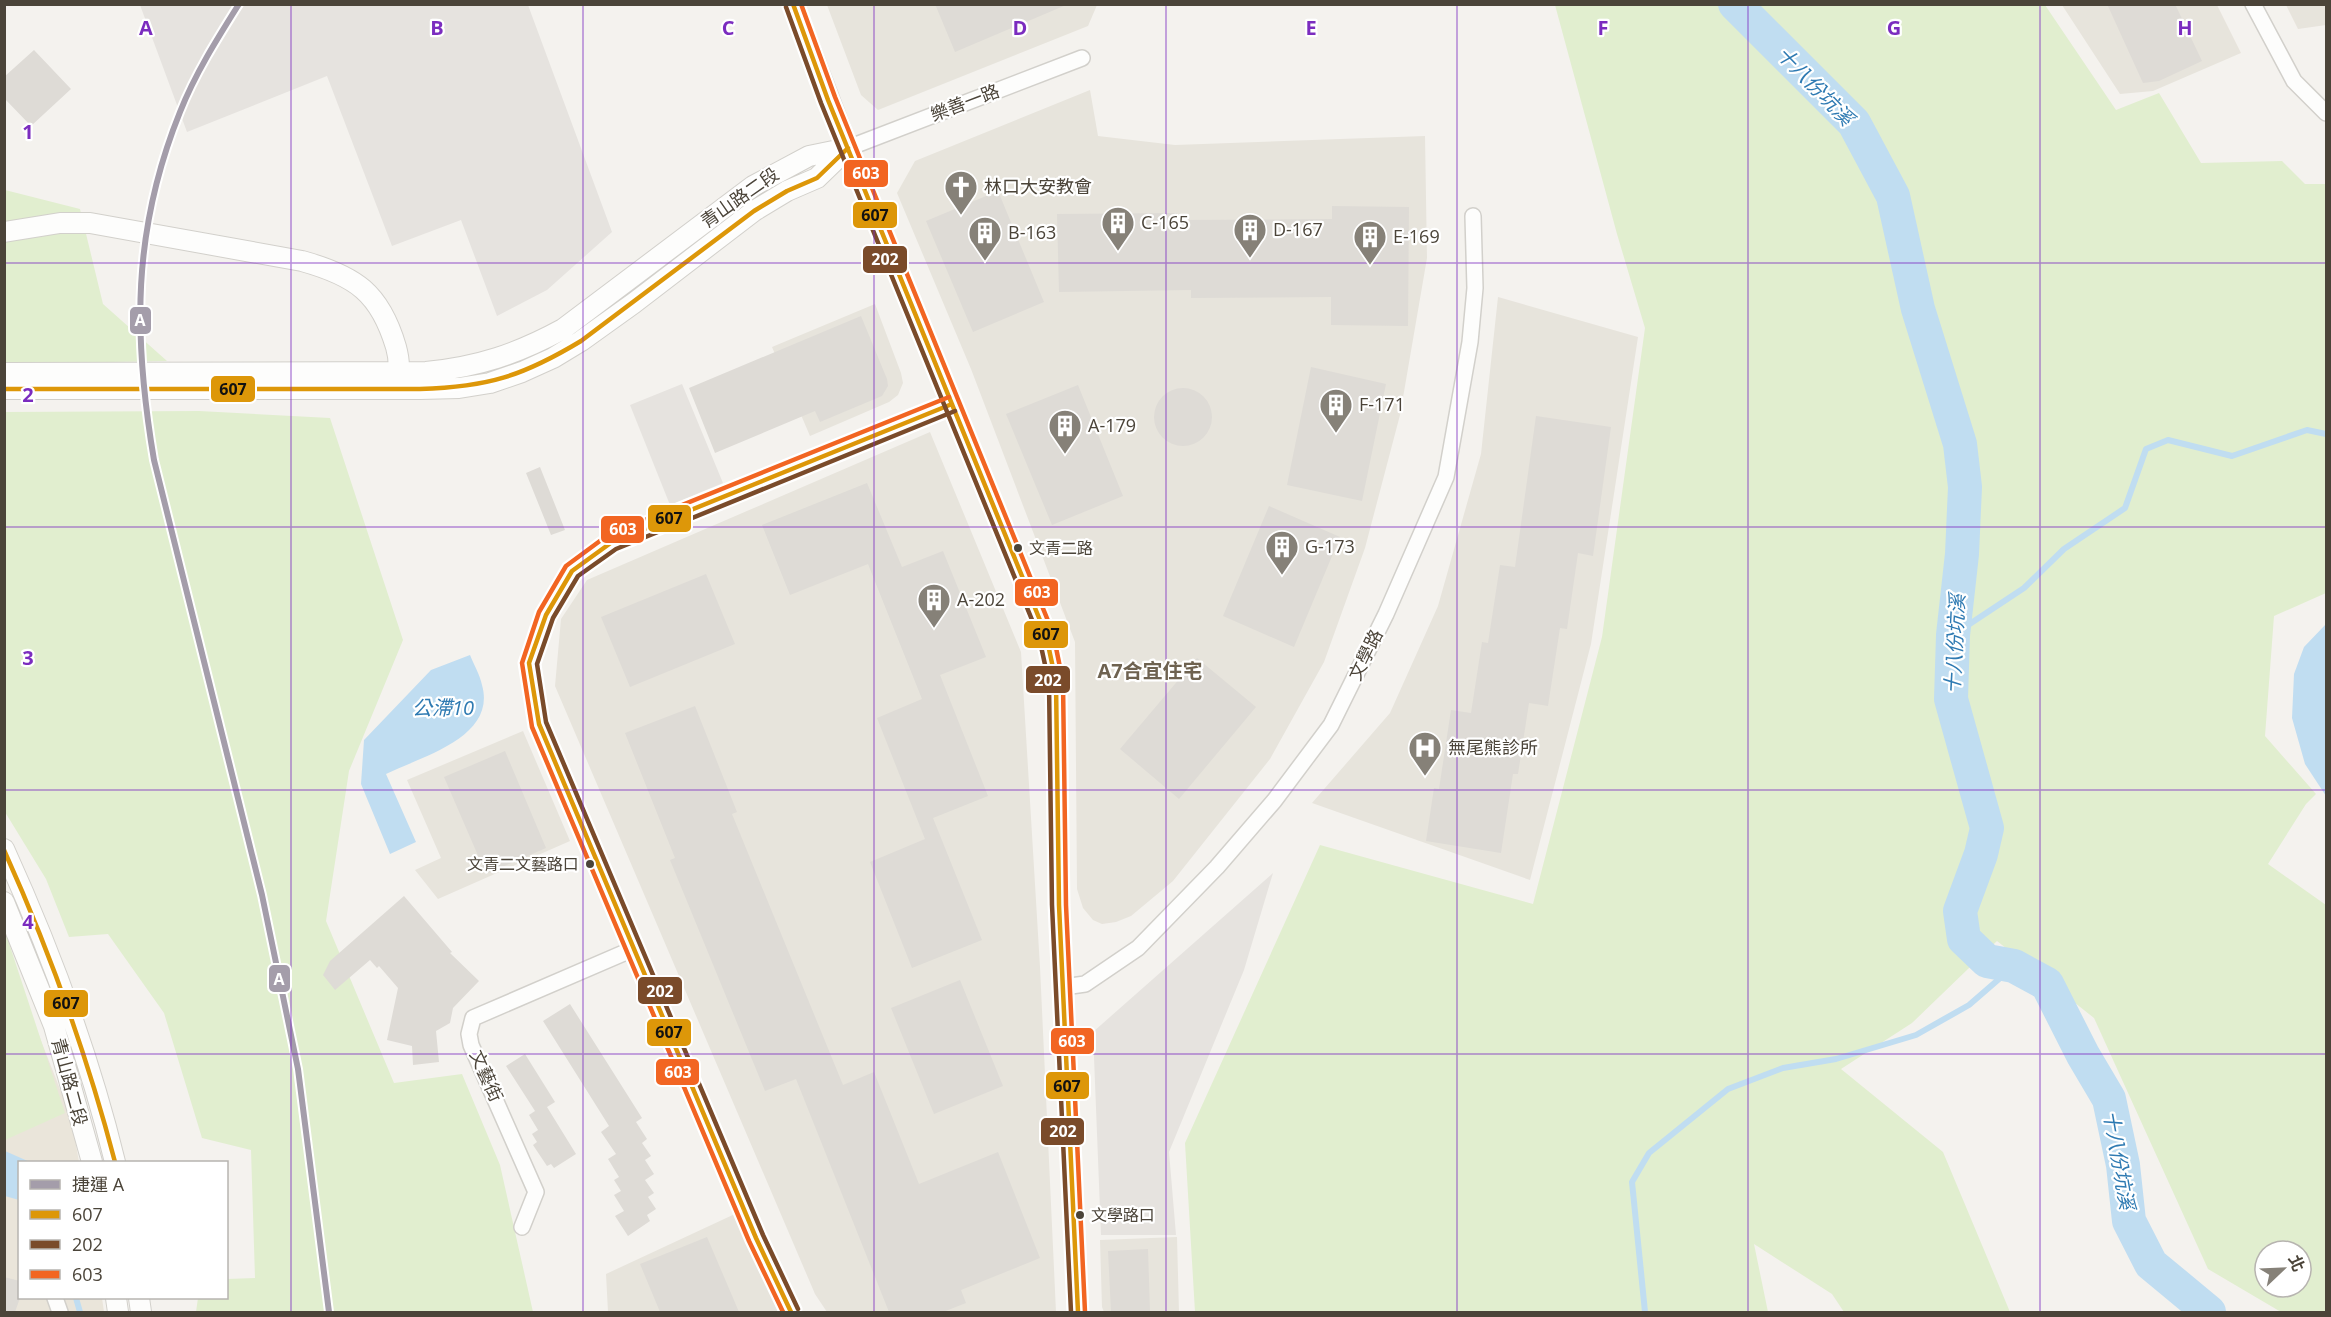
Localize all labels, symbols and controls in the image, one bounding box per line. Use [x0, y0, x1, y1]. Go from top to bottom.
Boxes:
text: A [139, 14, 153, 41]
text: B [430, 14, 444, 41]
text: C [722, 14, 735, 41]
text: D [1013, 14, 1027, 41]
text: E [1305, 14, 1317, 41]
text: F [1598, 14, 1608, 41]
text: G [1887, 14, 1901, 41]
text: H [2177, 14, 2193, 41]
water label: 十八份坑溪 [1771, 40, 1862, 133]
street label: 樂善一路 [927, 78, 1003, 126]
text: 1 [22, 118, 34, 145]
line badge: 603 [843, 159, 889, 188]
street label: 青山路二段 [696, 162, 783, 233]
text: 603 [852, 162, 880, 184]
church icon: 林口大安教會 [943, 169, 979, 216]
place label: 林口大安教會 [984, 174, 1092, 198]
line badge: 607 [852, 201, 898, 229]
text: 607 [861, 204, 889, 226]
building icon: C-165 [1100, 205, 1136, 252]
place label: C-165 [1141, 210, 1189, 234]
building icon: D-167 [1232, 212, 1268, 259]
building icon: B-163 [967, 215, 1003, 262]
place label: D-167 [1273, 217, 1323, 241]
building icon: E-169 [1352, 219, 1388, 266]
place label: B-163 [1008, 220, 1056, 244]
place label: E-169 [1393, 224, 1440, 248]
line badge: 202 [862, 245, 908, 274]
text: 202 [871, 248, 899, 270]
line badge: A [129, 306, 152, 335]
text: A [134, 309, 146, 331]
line badge: 607 [210, 375, 256, 403]
text: 607 [219, 378, 247, 400]
text: 2 [22, 381, 34, 408]
building icon: F-171 [1318, 387, 1354, 434]
place label: F-171 [1359, 392, 1405, 416]
building icon: A-179 [1047, 408, 1083, 455]
place label: A-179 [1088, 413, 1136, 437]
line badge: 607 [647, 504, 692, 533]
text: 607 [655, 507, 683, 529]
line badge: 603 [600, 515, 645, 544]
text: 603 [609, 518, 637, 540]
building icon: G-173 [1264, 529, 1300, 576]
place label: G-173 [1305, 534, 1355, 558]
place label: 文青二路 [1029, 537, 1093, 559]
marker: 文青二路 [1012, 542, 1024, 554]
line badge: 603 [1014, 578, 1059, 607]
text: 603 [1023, 581, 1051, 603]
building icon: A-202 [916, 582, 952, 629]
place label: A-202 [957, 587, 1005, 611]
water label: 十八份坑溪 [1938, 590, 1971, 695]
line badge: 607 [1023, 620, 1069, 649]
text: 607 [1032, 623, 1060, 645]
street label: 文學路 [1342, 625, 1388, 684]
text: 3 [22, 644, 34, 671]
district label: A7合宜住宅 [1097, 657, 1203, 684]
line badge: 202 [1025, 665, 1071, 694]
text: 202 [1034, 669, 1062, 691]
water label: 公滯10 [412, 694, 474, 721]
hospital icon: 無尾熊診所 [1407, 730, 1443, 777]
place label: 無尾熊診所 [1448, 735, 1538, 759]
place label: 文青二文藝路口 [467, 853, 579, 875]
marker: 文青二文藝路口 [584, 858, 596, 870]
text: 4 [22, 908, 34, 935]
line badge: A [268, 964, 291, 993]
text: A [273, 968, 285, 990]
line badge: 202 [637, 976, 683, 1005]
text: 202 [646, 980, 674, 1002]
line badge: 607 [43, 989, 89, 1018]
text: 607 [52, 992, 80, 1014]
line badge: 607 [646, 1018, 692, 1047]
text: 607 [655, 1021, 683, 1043]
line badge: 603 [1050, 1027, 1095, 1055]
text: 603 [1058, 1030, 1086, 1052]
street label: 青山路二段 [47, 1035, 93, 1128]
street label: 文藝街 [465, 1046, 509, 1105]
line badge: 603 [655, 1058, 700, 1086]
text: 603 [664, 1061, 692, 1083]
line badge: 607 [1045, 1071, 1090, 1100]
text: 607 [1053, 1075, 1081, 1097]
water label: 十八份坑溪 [2098, 1108, 2142, 1214]
line badge: 202 [1040, 1117, 1085, 1146]
text: 202 [1049, 1120, 1077, 1142]
legend [18, 1161, 228, 1299]
text: 捷運 A [72, 1172, 125, 1196]
text: 607 [72, 1202, 103, 1226]
place label: 文學路口 [1091, 1204, 1155, 1226]
marker: 文學路口 [1074, 1209, 1086, 1221]
text: 202 [72, 1232, 103, 1256]
north arrow [2253, 1239, 2313, 1299]
text: 北 [2284, 1251, 2310, 1275]
text: 603 [72, 1262, 103, 1286]

